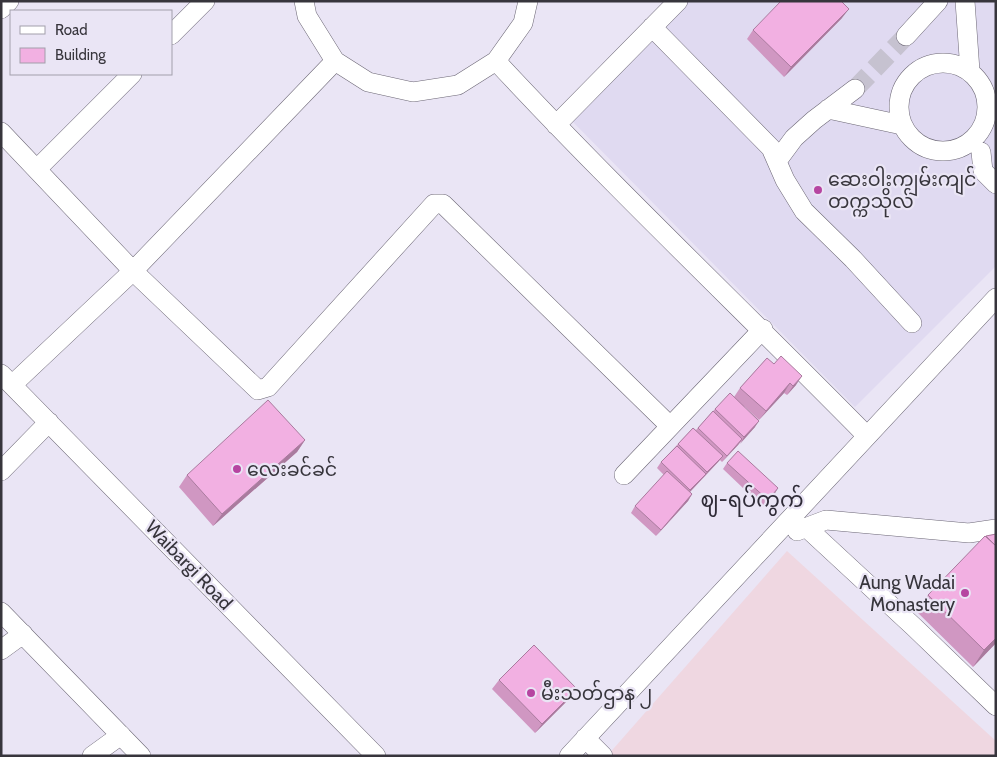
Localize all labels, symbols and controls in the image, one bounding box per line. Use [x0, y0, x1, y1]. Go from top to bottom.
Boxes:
legend [10, 10, 172, 75]
text: Road [55, 21, 88, 39]
text: Building [55, 46, 106, 64]
place label: ဆေးဝါးကျွမ်းကျင် တက္ကသိုလ် [828, 165, 976, 218]
marker: ဆေးဝါးကျွမ်းကျင် တက္ကသိုလ် [812, 184, 824, 196]
place label: လေးခင်ခင် [247, 455, 337, 481]
marker: လေးခင်ခင် [231, 463, 243, 475]
district label: ဈ-ရပ်ကွက် [700, 484, 804, 517]
street label: Waibargi Road [141, 516, 237, 614]
place label: Aung Wadai Monastery [859, 571, 955, 616]
marker: Aung Wadai Monastery [959, 587, 971, 599]
place label: မီးသတ်ဌာန ၂ [541, 679, 652, 709]
marker: မီးသတ်ဌာန ၂ [525, 687, 537, 699]

